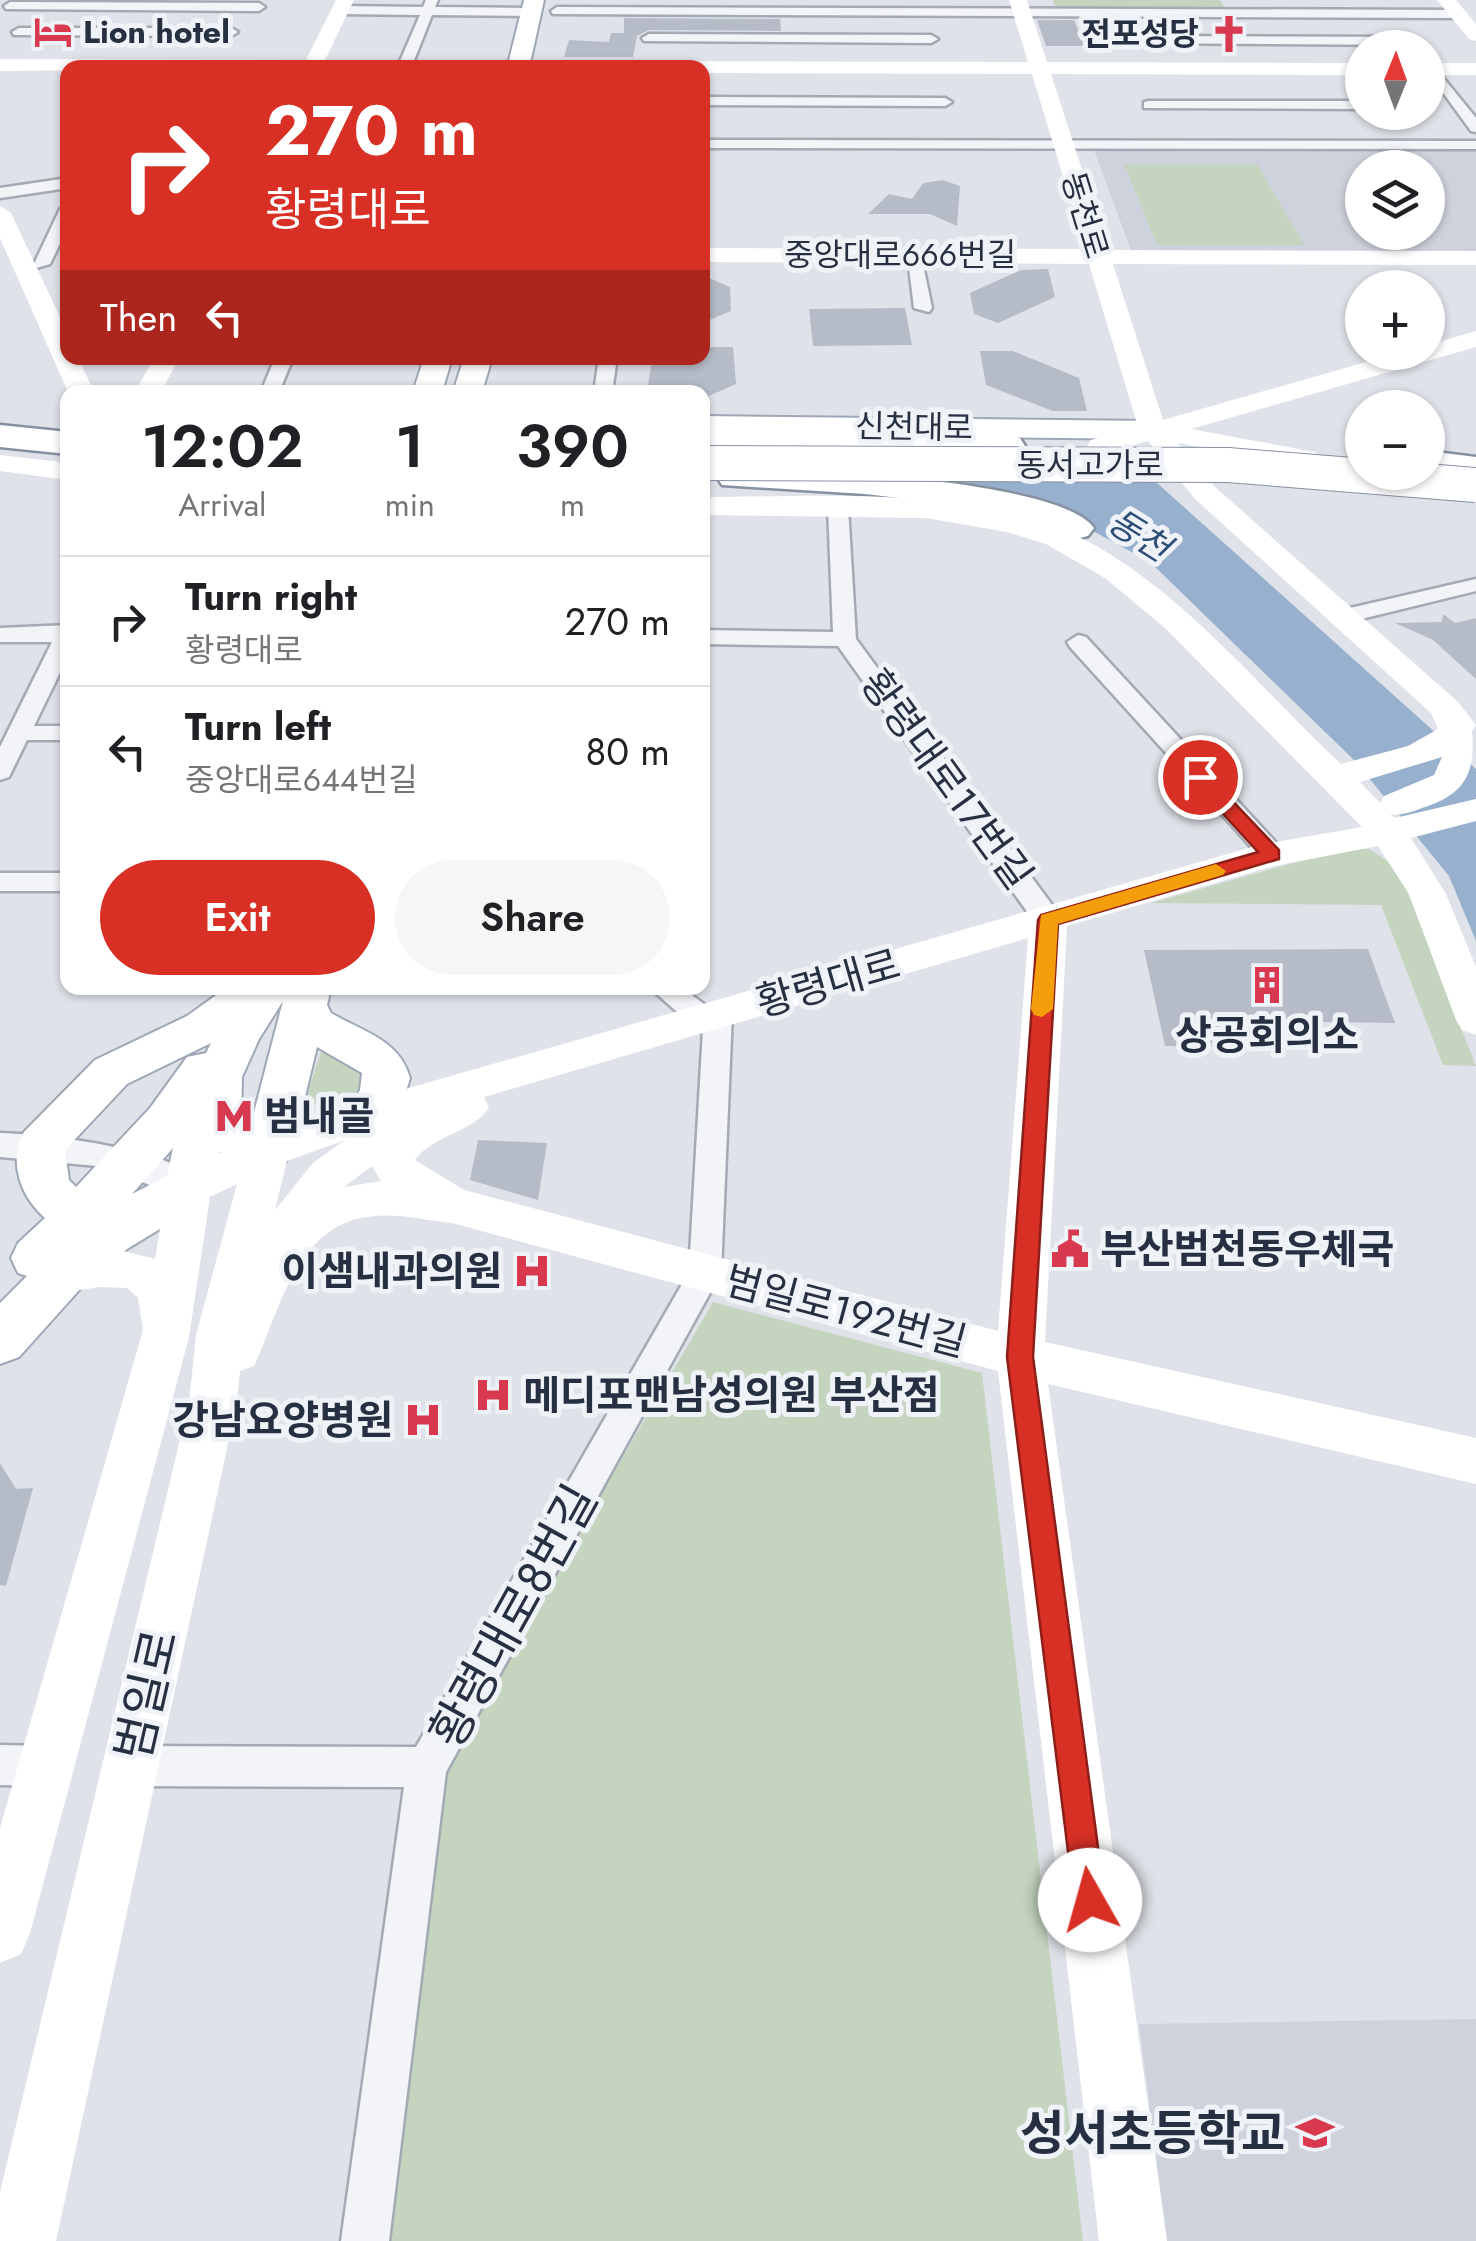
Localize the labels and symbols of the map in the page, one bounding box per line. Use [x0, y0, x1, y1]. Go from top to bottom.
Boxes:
place label: Lion hotel [83, 9, 230, 55]
hotel icon: Lion hotel [32, 11, 74, 53]
place label: 전포성당 [1081, 11, 1199, 57]
church icon: 전포성당 [1208, 13, 1250, 55]
north arrow [1345, 30, 1445, 130]
street label: 동천로 [1050, 166, 1120, 264]
street label: 중앙대로666번길 [784, 232, 1016, 278]
street label: 신천대로 [855, 403, 973, 451]
street label: 동서고가로 [1016, 442, 1164, 488]
water label: 동천 [1098, 497, 1183, 575]
street label: 황령대로17번길 [847, 657, 1047, 901]
pin [1158, 735, 1243, 820]
street label: 황령대로 [749, 935, 907, 1031]
building icon: 상공회의소 [1246, 964, 1288, 1006]
place label: 상공회의소 [1175, 1006, 1359, 1064]
place label: 범내골 [264, 1087, 374, 1145]
metro station icon: 범내골 [213, 1095, 255, 1137]
place label: 부산범천동우체국 [1100, 1220, 1394, 1278]
public building icon: 부산범천동우체국 [1049, 1228, 1091, 1270]
place label: 이샘내과의원 [281, 1242, 502, 1300]
hospital icon: 이샘내과의원 [511, 1250, 553, 1292]
street label: 범일로192번길 [719, 1251, 973, 1371]
place label: 메디포맨남성의원 부산점 [523, 1366, 940, 1424]
hospital icon: 메디포맨남성의원 부산점 [472, 1374, 514, 1416]
place label: 강남요양병원 [172, 1391, 393, 1449]
hospital icon: 강남요양병원 [402, 1399, 444, 1441]
street label: 황령대로8번길 [413, 1472, 614, 1760]
street label: 범일로 [98, 1623, 195, 1767]
position arrow [1038, 1848, 1142, 1952]
place label: 성서초등학교 [1020, 2099, 1285, 2168]
school or university icon: 성서초등학교 [1294, 2112, 1336, 2154]

